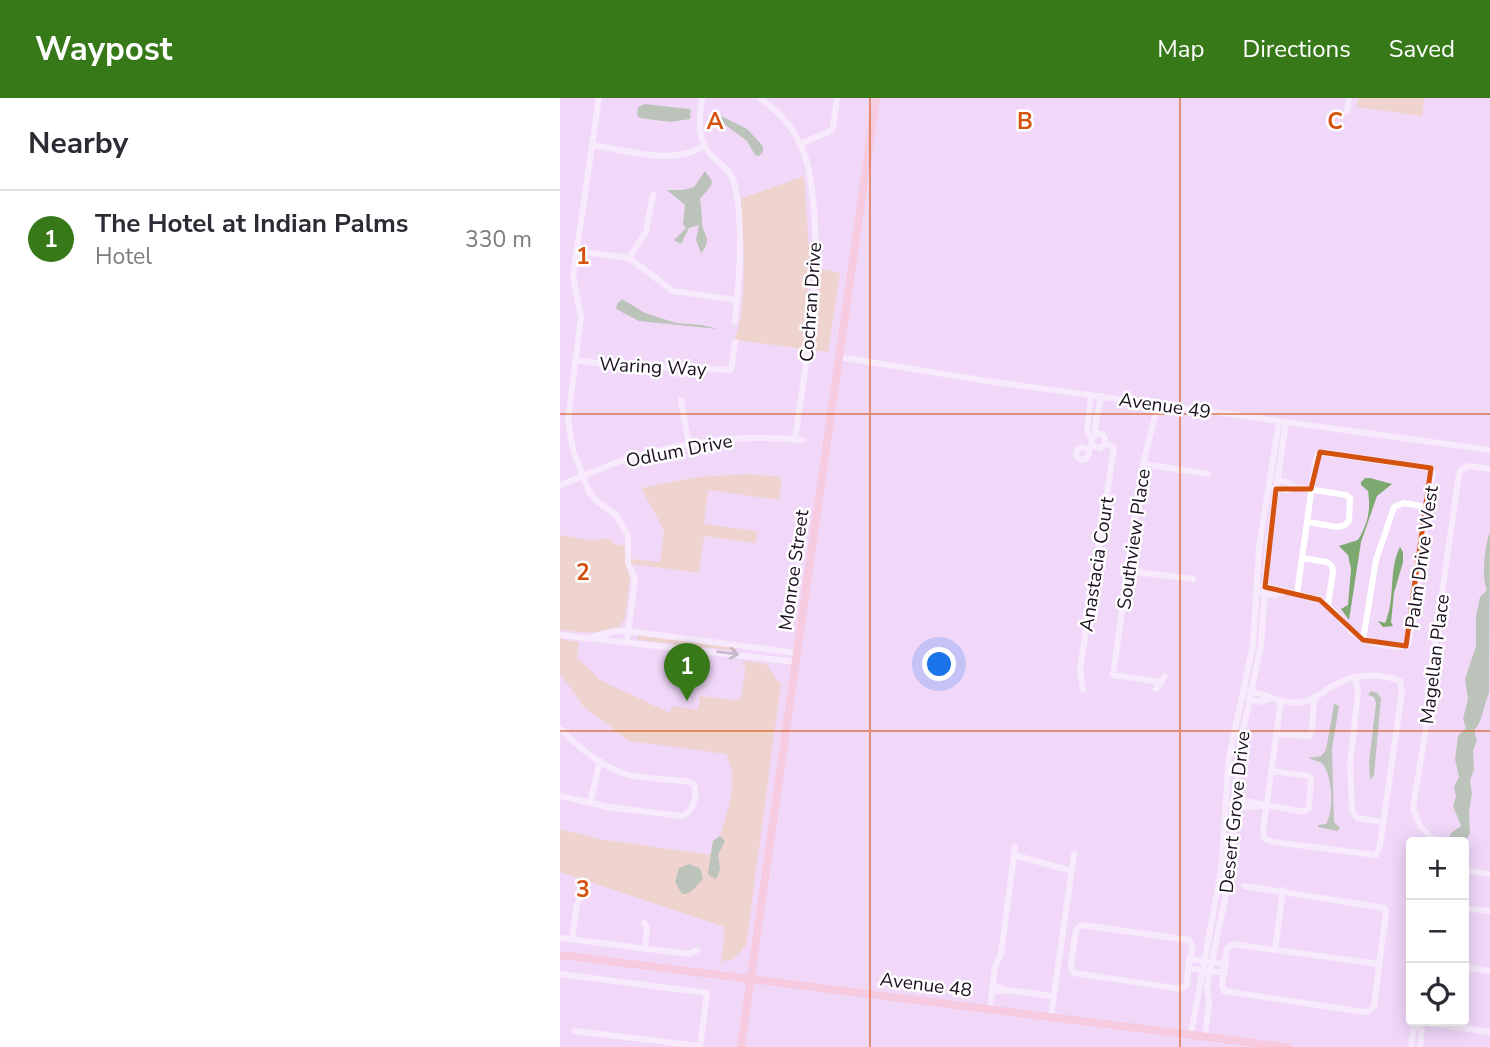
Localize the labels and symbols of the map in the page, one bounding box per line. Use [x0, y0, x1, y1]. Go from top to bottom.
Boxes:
text: A [706, 106, 724, 137]
text: B [1017, 106, 1033, 137]
text: C [1327, 106, 1343, 137]
text: 1 [576, 241, 590, 272]
street label: Cochran Drive [794, 241, 828, 363]
street label: Waring Way [599, 351, 708, 383]
street label: Avenue 49 [1117, 387, 1212, 425]
street label: Odlum Drive [624, 428, 735, 474]
street label: Southview Place [1111, 467, 1157, 611]
street label: Palm Drive West [1399, 484, 1445, 630]
street label: Anastacia Court [1074, 495, 1121, 633]
street label: Monroe Street [773, 508, 815, 632]
text: 2 [576, 557, 590, 588]
street label: Magellan Place [1414, 593, 1456, 726]
pin: 1 [664, 643, 710, 701]
one-way arrow [716, 647, 738, 660]
your location [922, 647, 956, 681]
street label: Desert Grove Drive [1214, 730, 1256, 894]
text: 3 [576, 874, 590, 905]
street label: Avenue 48 [878, 966, 973, 1004]

